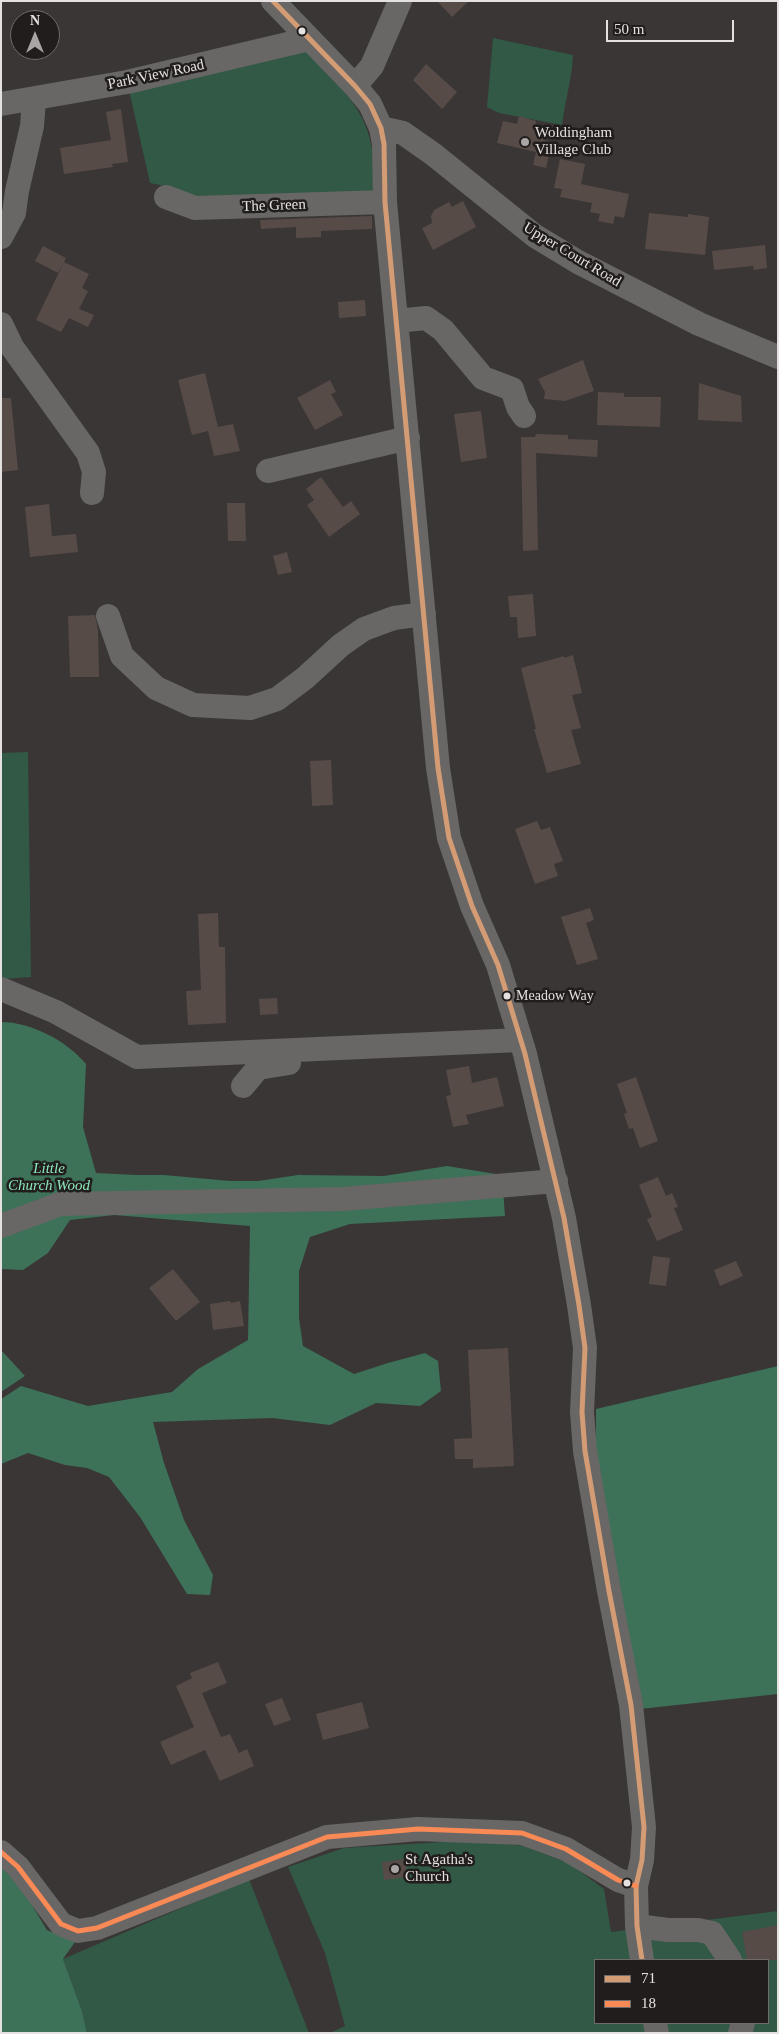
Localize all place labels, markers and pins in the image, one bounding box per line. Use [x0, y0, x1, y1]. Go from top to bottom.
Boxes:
unlabelled marker [297, 26, 307, 36]
place label: Woldingham Village Club [535, 124, 612, 159]
marker: Woldingham Village Club [519, 136, 531, 148]
place label: Meadow Way [516, 988, 594, 1004]
marker: Meadow Way [502, 991, 512, 1001]
place label: St Agatha's Church [405, 1851, 473, 1886]
marker: St Agatha's Church [389, 1863, 401, 1875]
unlabelled marker [622, 1878, 632, 1888]

